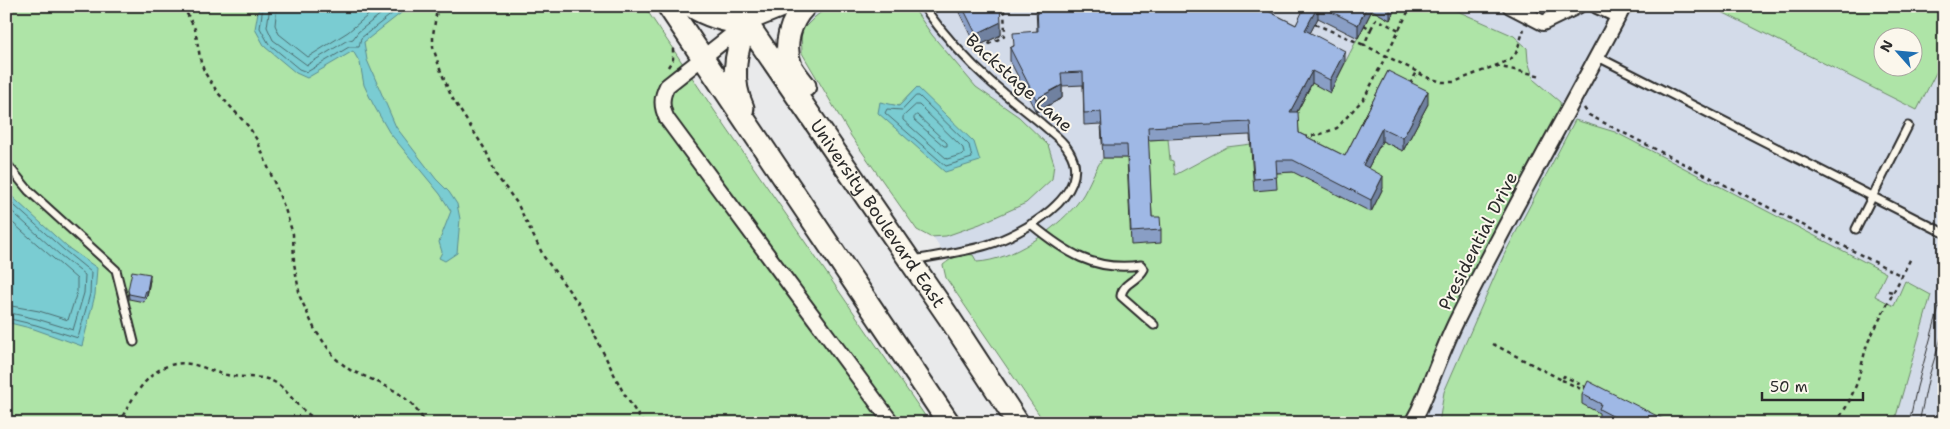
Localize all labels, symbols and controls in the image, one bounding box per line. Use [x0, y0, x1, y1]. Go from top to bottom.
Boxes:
street label: Backstage Lane [960, 28, 1078, 138]
north arrow [1872, 28, 1922, 78]
text: N [1876, 37, 1897, 55]
street label: University Boulevard East [805, 115, 951, 313]
street label: Presidential Drive [1433, 168, 1523, 314]
scale bar [1762, 369, 1864, 401]
text: 50 m [1770, 377, 1808, 397]

